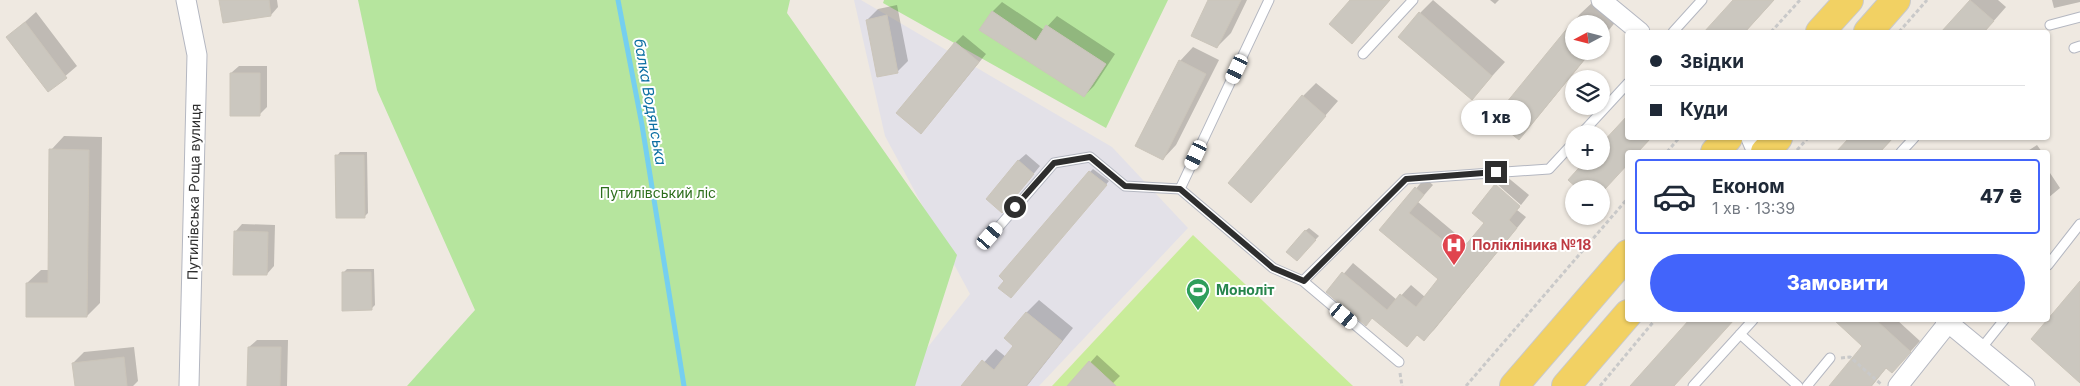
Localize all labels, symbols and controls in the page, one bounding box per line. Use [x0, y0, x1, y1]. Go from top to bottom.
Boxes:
north arrow [1565, 15, 1610, 60]
map controls [1565, 15, 1610, 225]
water label: балка Водянська [630, 37, 671, 167]
text: Звідки [1680, 50, 1744, 73]
car [1223, 52, 1250, 86]
button: layers [1565, 70, 1610, 115]
text: Куди [1680, 98, 1728, 121]
callout: 1 хв [1461, 100, 1531, 134]
street label: Путилівська Роща вулиця [183, 104, 204, 280]
text: 1 хв [1481, 107, 1511, 127]
button: + [1565, 125, 1610, 170]
car [1182, 138, 1209, 172]
route end [1485, 161, 1507, 183]
icon: car [1652, 174, 1697, 219]
text: Економ [1712, 175, 1785, 198]
button: − [1565, 180, 1610, 225]
park label: Путилівський ліс [600, 184, 716, 201]
text: 47 ₴ [1980, 185, 2023, 208]
route start [1004, 196, 1026, 218]
text: 1 хв · 13:39 [1712, 198, 1795, 218]
car [974, 220, 1005, 252]
hospital icon: Полікліника №18 [1441, 232, 1467, 266]
place label: Полікліника №18 [1472, 236, 1591, 253]
button: Замовити [1650, 254, 2025, 312]
sports icon: Моноліт [1185, 277, 1211, 311]
place label: Моноліт [1216, 281, 1274, 298]
car [1327, 301, 1360, 331]

